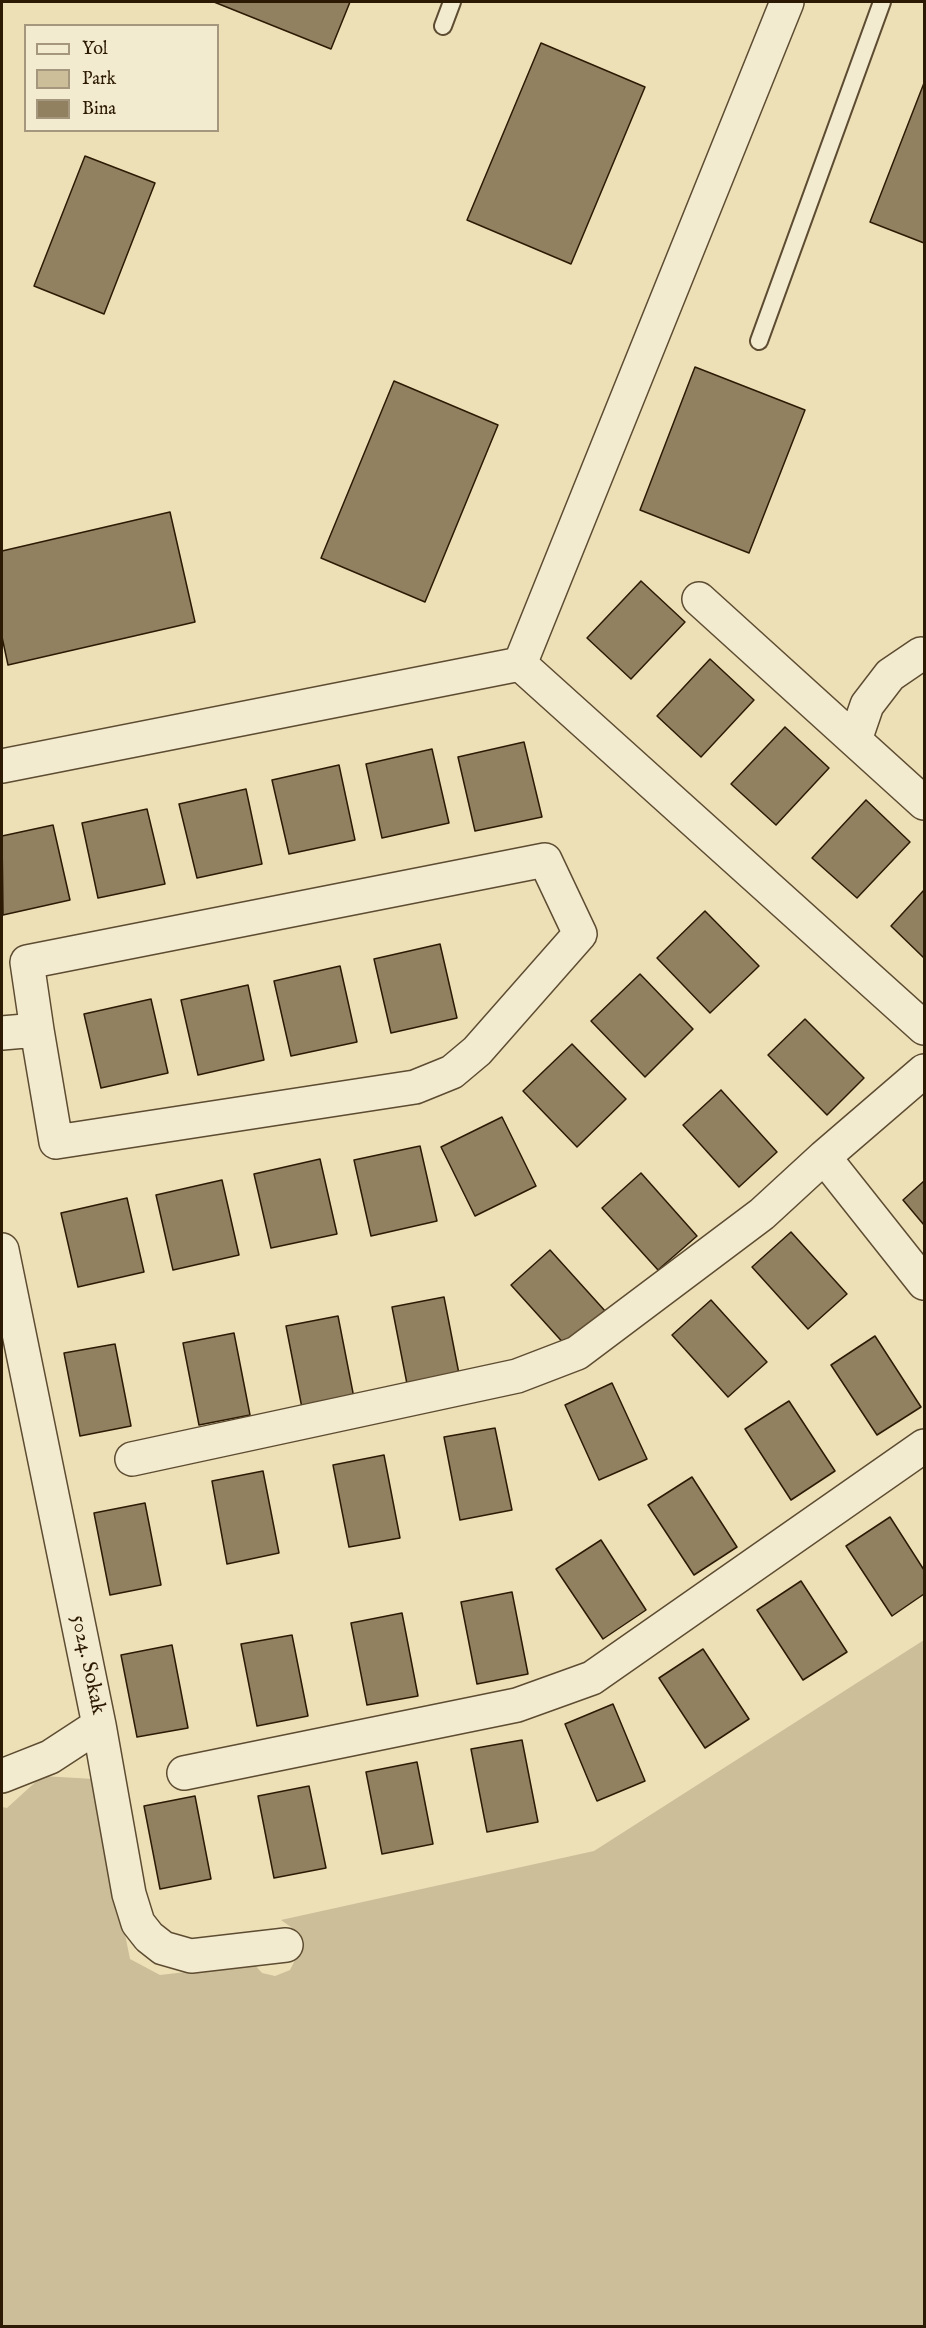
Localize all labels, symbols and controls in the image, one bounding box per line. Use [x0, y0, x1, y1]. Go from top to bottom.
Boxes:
legend [24, 24, 219, 132]
text: Yol [82, 38, 108, 61]
text: Park [82, 68, 116, 91]
text: Bina [82, 98, 116, 121]
street label: 5024. Sokak [64, 1613, 110, 1717]

